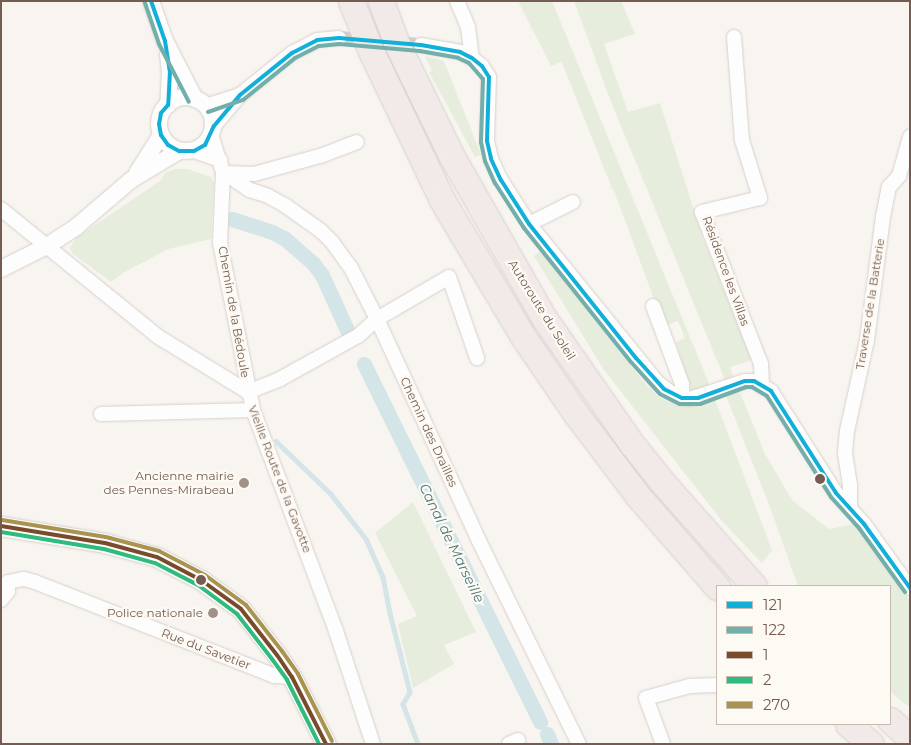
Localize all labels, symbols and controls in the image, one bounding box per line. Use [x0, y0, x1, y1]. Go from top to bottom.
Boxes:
street label: Résidence les Villas [699, 214, 753, 328]
street label: Traverse de la Batterie [853, 237, 887, 371]
street label: Chemin de la Bédoule [215, 245, 253, 379]
street label: Autoroute du Soleil [505, 257, 579, 363]
street label: Chemin des Drailles [397, 375, 461, 489]
street label: Vieille Route de la Gavotte [245, 403, 315, 555]
place label: Ancienne mairie des Pennes-Mirabeau [104, 469, 234, 497]
unlabelled marker [815, 474, 825, 484]
marker: Ancienne mairie des Pennes-Mirabeau [238, 477, 250, 489]
water label: Canal de Marseille [416, 481, 488, 605]
unlabelled marker [196, 575, 206, 585]
legend [716, 585, 891, 725]
text: 121 [763, 595, 782, 614]
place label: Police nationale [107, 606, 203, 620]
marker: Police nationale [207, 607, 219, 619]
text: 122 [763, 620, 785, 639]
street label: Rue du Savetier [159, 625, 253, 673]
text: 1 [763, 645, 768, 664]
text: 2 [763, 670, 772, 689]
text: 270 [763, 695, 790, 714]

